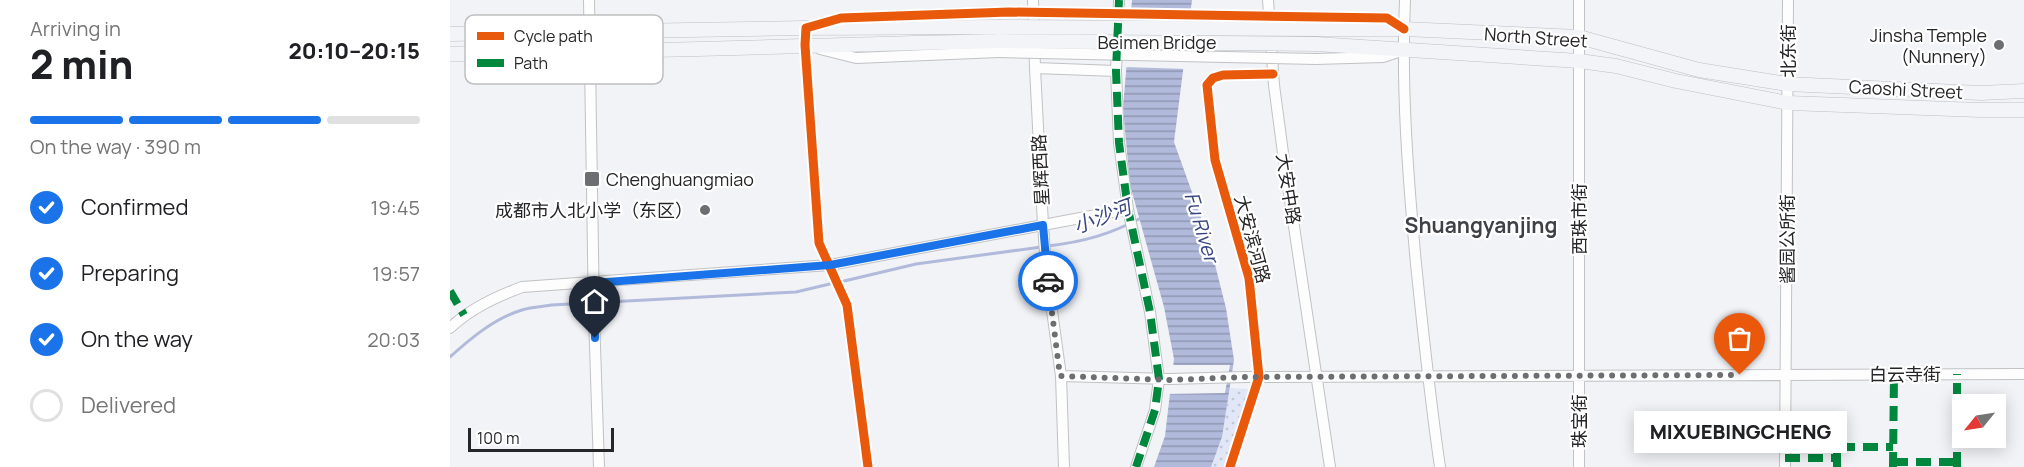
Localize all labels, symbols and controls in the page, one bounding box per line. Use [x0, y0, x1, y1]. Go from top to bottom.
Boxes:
text: Arriving in [30, 15, 121, 42]
legend [465, 15, 663, 84]
street label: North Street [1483, 21, 1589, 53]
place label: Jinsha Temple (Nunnery) [1870, 23, 1987, 68]
street label: 北东街 [1776, 24, 1800, 78]
text: Cycle path [514, 25, 593, 47]
street label: Beimen Bridge [1097, 30, 1217, 54]
text: 20:10–20:15 [288, 36, 420, 66]
text: 2 min [30, 37, 133, 91]
marker: Jinsha Temple (Nunnery) [1992, 38, 2006, 52]
text: Path [514, 52, 548, 74]
street label: Caoshi Street [1848, 74, 1964, 104]
text: On the way · 390 m [30, 133, 201, 160]
street label: 星辉西路 [1026, 133, 1054, 207]
street label: 大安中路 [1272, 152, 1306, 226]
place label: Chenghuangmiao [606, 167, 754, 191]
marker: Chenghuangmiao [583, 170, 601, 188]
street label: 西珠市街 [1567, 183, 1591, 255]
water label: Fu River [1179, 189, 1226, 268]
icon: check [30, 191, 63, 224]
water label: 小沙河 [1069, 191, 1139, 239]
text: Confirmed [81, 192, 189, 222]
street label: 大安滨河路 [1230, 192, 1276, 286]
text: 19:45 [370, 194, 420, 221]
street label: 酱园公所街 [1775, 194, 1799, 284]
place label: 成都市人北小学（东区） [495, 198, 693, 222]
marker: 成都市人北小学（东区） [698, 203, 712, 217]
district label: Shuangyanjing [1405, 211, 1557, 239]
courier [1018, 251, 1078, 311]
icon: check [30, 257, 63, 290]
text: Preparing [81, 258, 179, 288]
text: 19:57 [372, 260, 420, 287]
icon: car [1032, 265, 1065, 298]
pin [569, 276, 620, 338]
icon: home [578, 285, 611, 318]
pin [1714, 313, 1765, 375]
icon: bag [1723, 322, 1756, 355]
icon: check [30, 323, 63, 356]
text: On the way [81, 324, 193, 354]
text: 20:03 [367, 326, 420, 353]
street label: 白云寺街 [1869, 362, 1941, 386]
text: Delivered [81, 390, 176, 420]
street label: 珠宝街 [1567, 394, 1591, 448]
north arrow [1952, 394, 2006, 448]
map controls [1952, 394, 2006, 448]
callout: MIXUEBINGCHENG [1634, 411, 1846, 453]
text: MIXUEBINGCHENG [1650, 418, 1831, 445]
scale bar [468, 425, 614, 452]
text: 100 m [477, 427, 520, 449]

